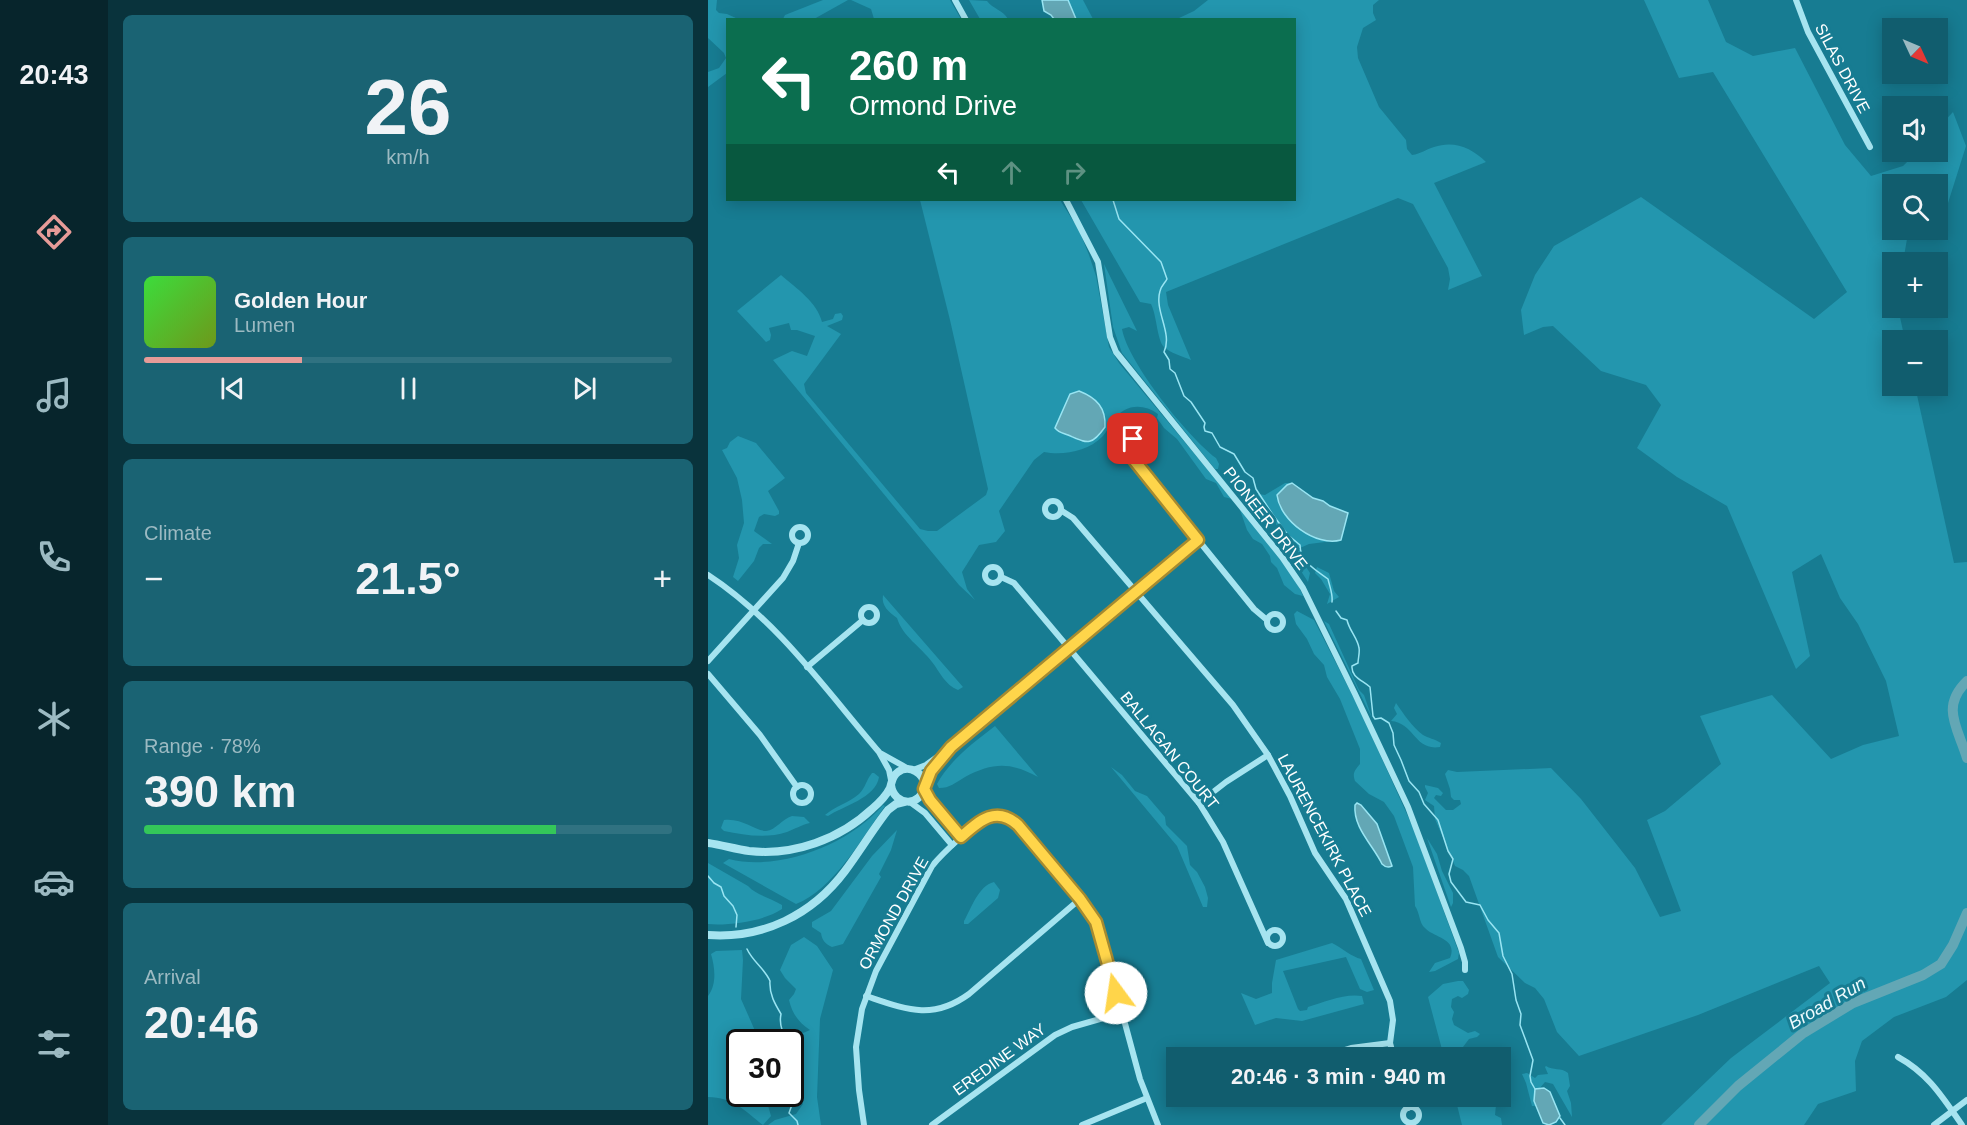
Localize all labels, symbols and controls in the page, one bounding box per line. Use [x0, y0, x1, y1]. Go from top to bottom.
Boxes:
north arrow [1882, 18, 1948, 84]
map controls [1882, 18, 1948, 396]
street label: SILAS DRIVE [1812, 21, 1873, 116]
icon: left [750, 42, 828, 120]
text: 260 m [849, 42, 968, 89]
text: 20:43 [19, 60, 89, 90]
text: 26 [365, 63, 451, 151]
text: Ormond Drive [849, 91, 1017, 121]
button: sound [1882, 96, 1948, 162]
text: km/h [386, 146, 430, 168]
icon: left [932, 156, 965, 189]
icon: ahead [995, 156, 1028, 189]
icon: right [1058, 156, 1091, 189]
button: search [1882, 174, 1948, 240]
icon: directions [33, 211, 75, 253]
button: + [1882, 252, 1948, 318]
text: Golden Hour [234, 288, 367, 313]
text: Lumen [234, 314, 295, 336]
button: − [1882, 330, 1948, 396]
icon: previous [216, 372, 249, 405]
icon: pause [392, 372, 425, 405]
icon: next [568, 372, 601, 405]
icon: music [33, 374, 75, 416]
pin [1107, 413, 1158, 464]
icon: arrive [1116, 422, 1149, 455]
street label: PIONEER DRIVE [1220, 464, 1311, 573]
text: Climate [144, 522, 212, 544]
icon: phone [33, 536, 75, 578]
text: 21.5° [355, 553, 461, 604]
text: − [144, 560, 163, 597]
text: + [653, 560, 672, 597]
street label: BALLAGAN COURT [1117, 688, 1222, 812]
icon: climate [33, 698, 75, 740]
text: Range · 78% [144, 735, 261, 757]
street label: LAURENCEKIRK PLACE [1274, 751, 1375, 919]
text: 390 km [144, 766, 297, 817]
street label: ORMOND DRIVE [855, 854, 931, 973]
icon: car [33, 861, 75, 903]
position arrow [1084, 961, 1148, 1025]
text: Arrival [144, 966, 201, 988]
water label: Broad Run [1785, 973, 1869, 1033]
text: 20:46 [144, 997, 259, 1048]
street label: EREDINE WAY [950, 1020, 1049, 1099]
icon: filters [33, 1023, 75, 1065]
speed limit sign: 30 [726, 1029, 804, 1107]
text: 20:46 · 3 min · 940 m [1231, 1064, 1446, 1089]

